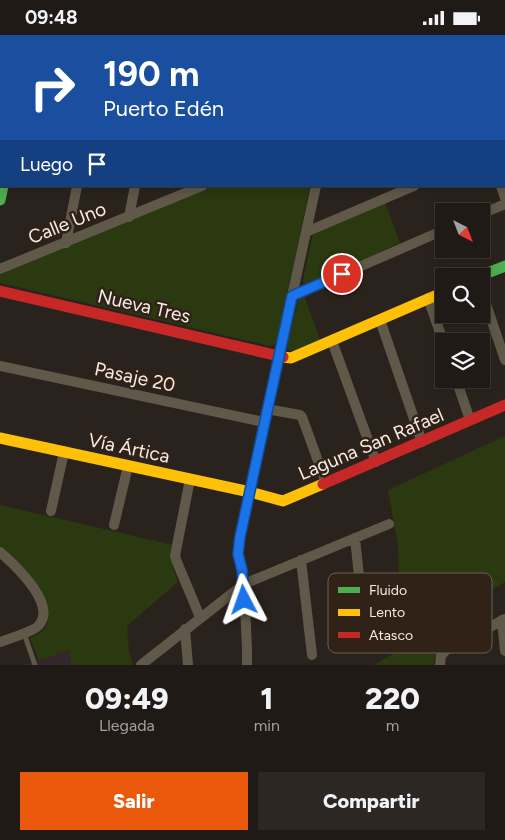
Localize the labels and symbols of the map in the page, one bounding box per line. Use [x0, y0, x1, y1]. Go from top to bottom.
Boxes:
street label: Calle Uno [25, 197, 109, 249]
north arrow [435, 203, 490, 257]
pin [321, 253, 363, 295]
street label: Nueva Tres [95, 284, 193, 328]
street label: Pasaje 20 [92, 357, 178, 397]
street label: Laguna San Rafael [295, 403, 447, 485]
street label: Vía Ártica [86, 428, 172, 468]
position arrow [217, 573, 269, 625]
legend [328, 573, 492, 653]
text: Fluido [369, 582, 407, 599]
text: Lento [369, 604, 405, 621]
text: Atasco [369, 627, 413, 644]

